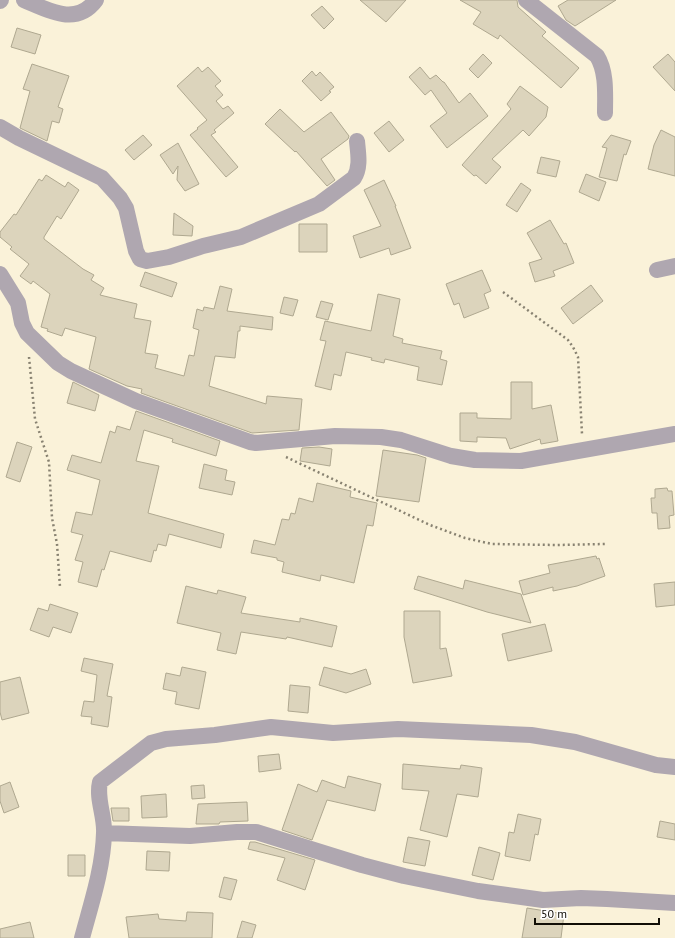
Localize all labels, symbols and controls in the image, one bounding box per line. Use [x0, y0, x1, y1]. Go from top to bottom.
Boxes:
scale bar [535, 900, 659, 926]
text: 50 m [541, 906, 567, 921]

